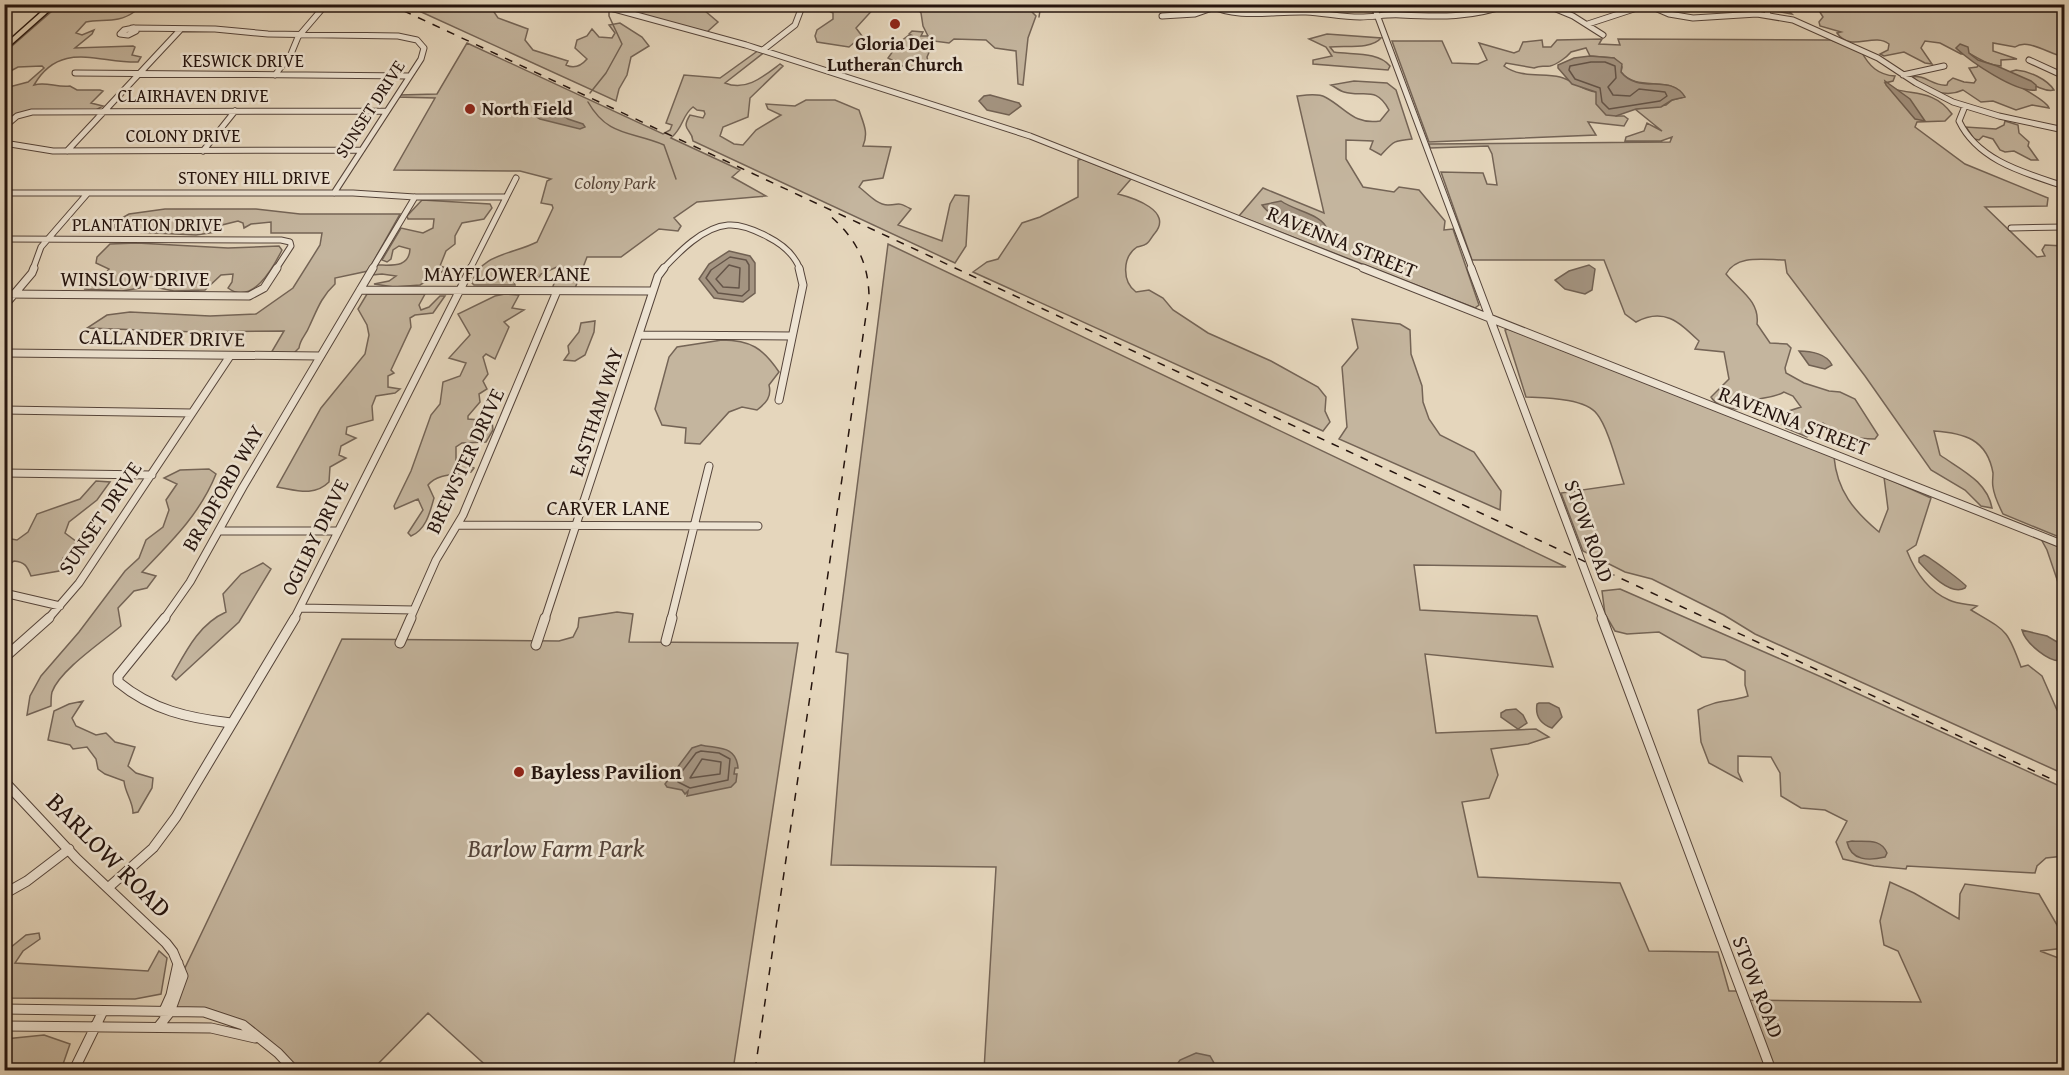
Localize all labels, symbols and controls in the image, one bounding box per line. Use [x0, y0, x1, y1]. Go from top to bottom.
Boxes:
marker: Gloria Dei Lutheran Church [888, 17, 902, 31]
place label: Gloria Dei Lutheran Church [827, 30, 963, 78]
street label: KESWICK DRIVE [182, 47, 304, 74]
street label: SUNSET DRIVE [328, 54, 411, 163]
street label: CLAIRHAVEN DRIVE [117, 82, 269, 109]
place label: North Field [482, 95, 574, 122]
marker: North Field [463, 102, 477, 116]
street label: COLONY DRIVE [126, 122, 240, 149]
street label: STONEY HILL DRIVE [178, 164, 330, 191]
park label: Colony Park [574, 169, 657, 196]
street label: RAVENNA STREET [1262, 197, 1422, 286]
street label: PLANTATION DRIVE [72, 211, 222, 238]
street label: MAYFLOWER LANE [424, 258, 591, 289]
street label: WINSLOW DRIVE [60, 263, 210, 294]
street label: CALLANDER DRIVE [79, 321, 246, 354]
street label: EASTHAM WAY [560, 343, 631, 480]
street label: RAVENNA STREET [1714, 377, 1874, 464]
street label: BREWSTER DRIVE [417, 383, 512, 539]
street label: BRADFORD WAY [174, 418, 272, 557]
street label: SUNSET DRIVE [50, 455, 149, 581]
street label: OGILBY DRIVE [273, 473, 356, 600]
street label: STOW ROAD [1557, 475, 1622, 586]
street label: CARVER LANE [546, 492, 670, 523]
place label: Bayless Pavilion [531, 756, 682, 787]
marker: Bayless Pavilion [512, 765, 526, 779]
street label: BARLOW ROAD [38, 783, 181, 926]
park label: Barlow Farm Park [467, 828, 645, 867]
street label: STOW ROAD [1725, 931, 1792, 1042]

